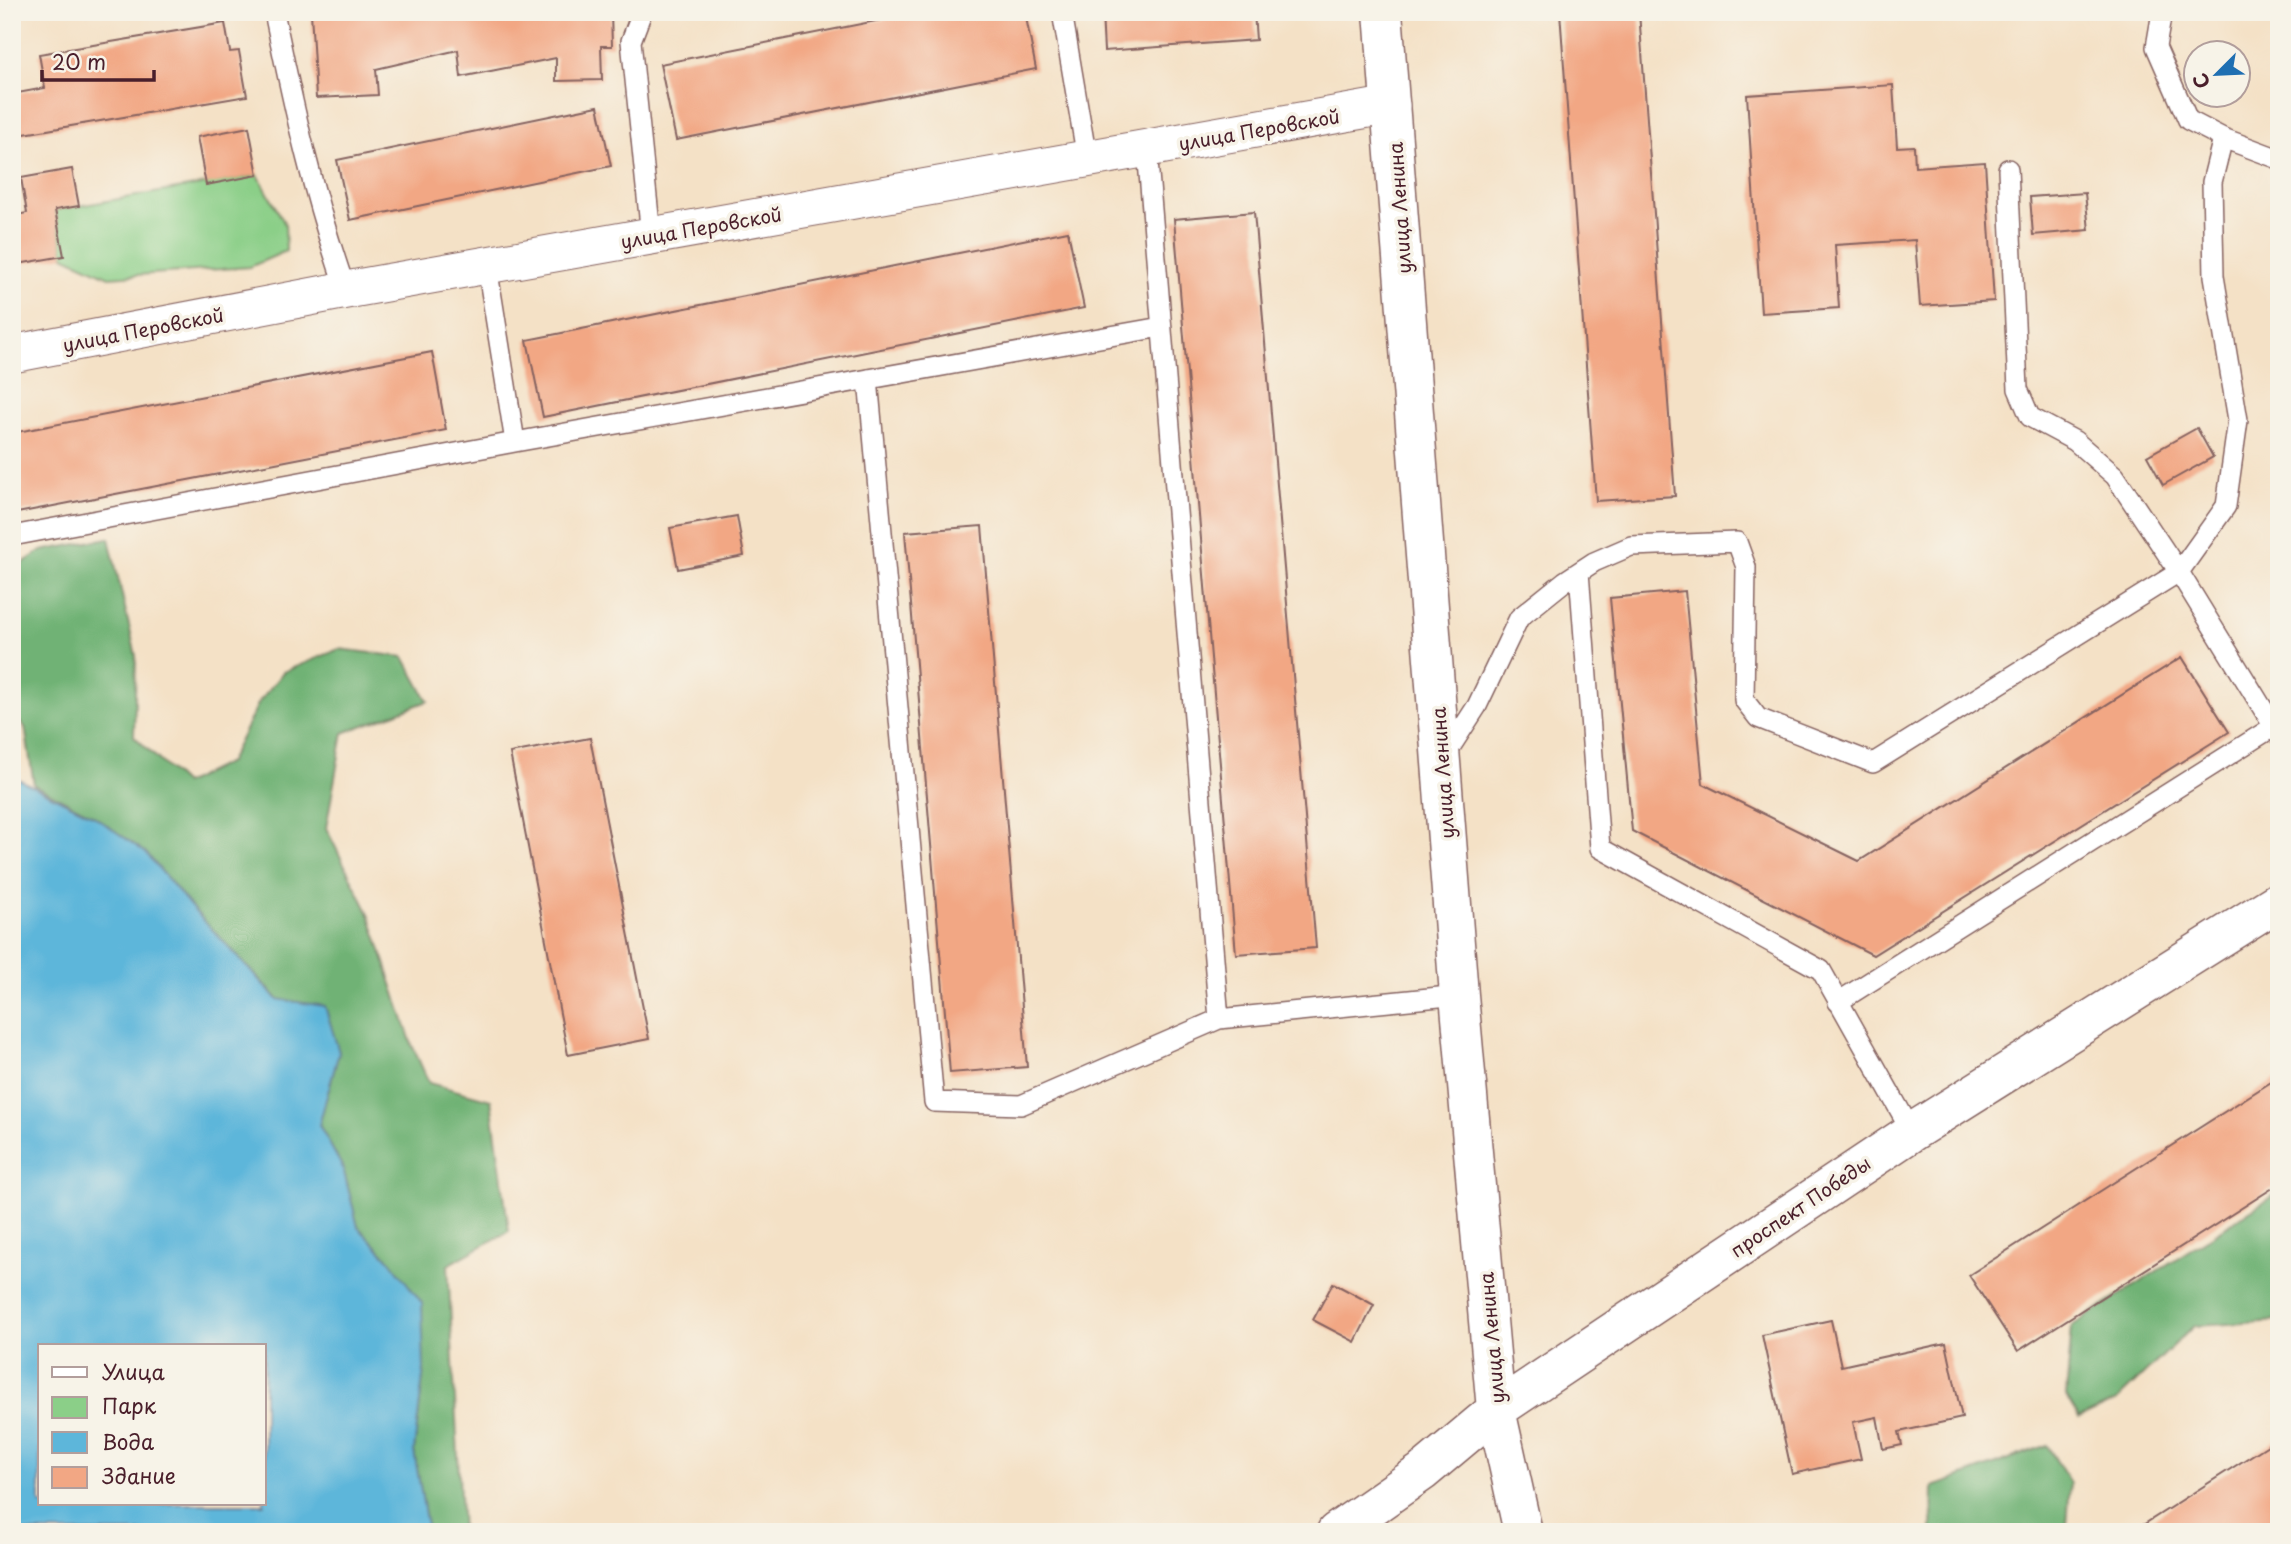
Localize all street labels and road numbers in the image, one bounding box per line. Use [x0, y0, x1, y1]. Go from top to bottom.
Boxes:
street label: улица Перовской [1176, 101, 1342, 157]
street label: улица Ленина [1380, 141, 1418, 275]
street label: улица Перовской [618, 199, 784, 255]
street label: улица Перовской [60, 300, 226, 358]
street label: улица Ленина [1423, 706, 1461, 840]
street label: проспект Победы [1724, 1149, 1876, 1263]
street label: улица Ленина [1471, 1271, 1511, 1405]

